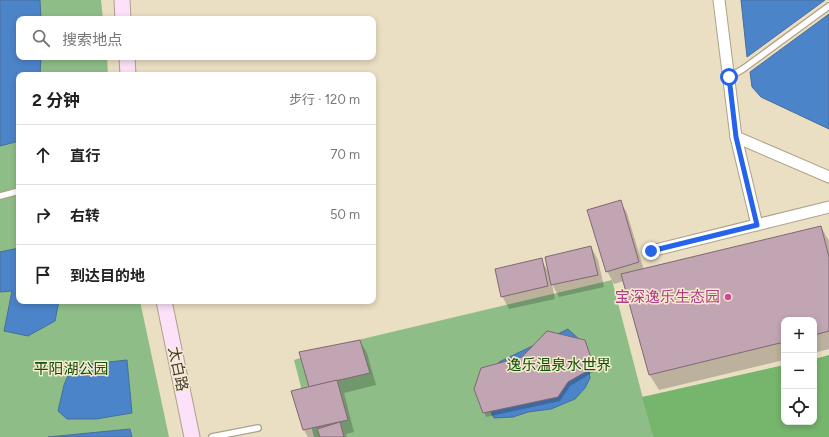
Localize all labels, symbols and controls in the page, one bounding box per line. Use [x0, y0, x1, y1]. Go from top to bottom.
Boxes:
search box [16, 16, 376, 60]
icon: search [30, 27, 52, 49]
text: 搜索地点 [62, 31, 122, 49]
route start [720, 68, 738, 86]
text: 2 分钟 [32, 90, 80, 110]
text: 步行 · 120 m [289, 92, 360, 107]
icon: ahead [32, 144, 54, 166]
text: 直行 [70, 147, 100, 165]
text: 70 m [330, 147, 360, 162]
icon: right [32, 204, 54, 226]
text: 右转 [70, 207, 100, 225]
text: 50 m [330, 207, 360, 222]
route end [642, 242, 660, 260]
icon: arrive [32, 264, 54, 286]
text: 到达目的地 [70, 267, 145, 285]
place label: 宝深逸乐生态园 [615, 288, 720, 306]
marker: 宝深逸乐生态园 [723, 292, 733, 302]
map controls [781, 317, 817, 425]
button: + [781, 317, 817, 353]
street label: 太白路 [165, 345, 191, 393]
button: − [781, 353, 817, 389]
park label: 逸乐温泉水世界 [506, 356, 612, 374]
park label: 平阳湖公园 [33, 360, 109, 378]
button: locate [781, 389, 817, 425]

